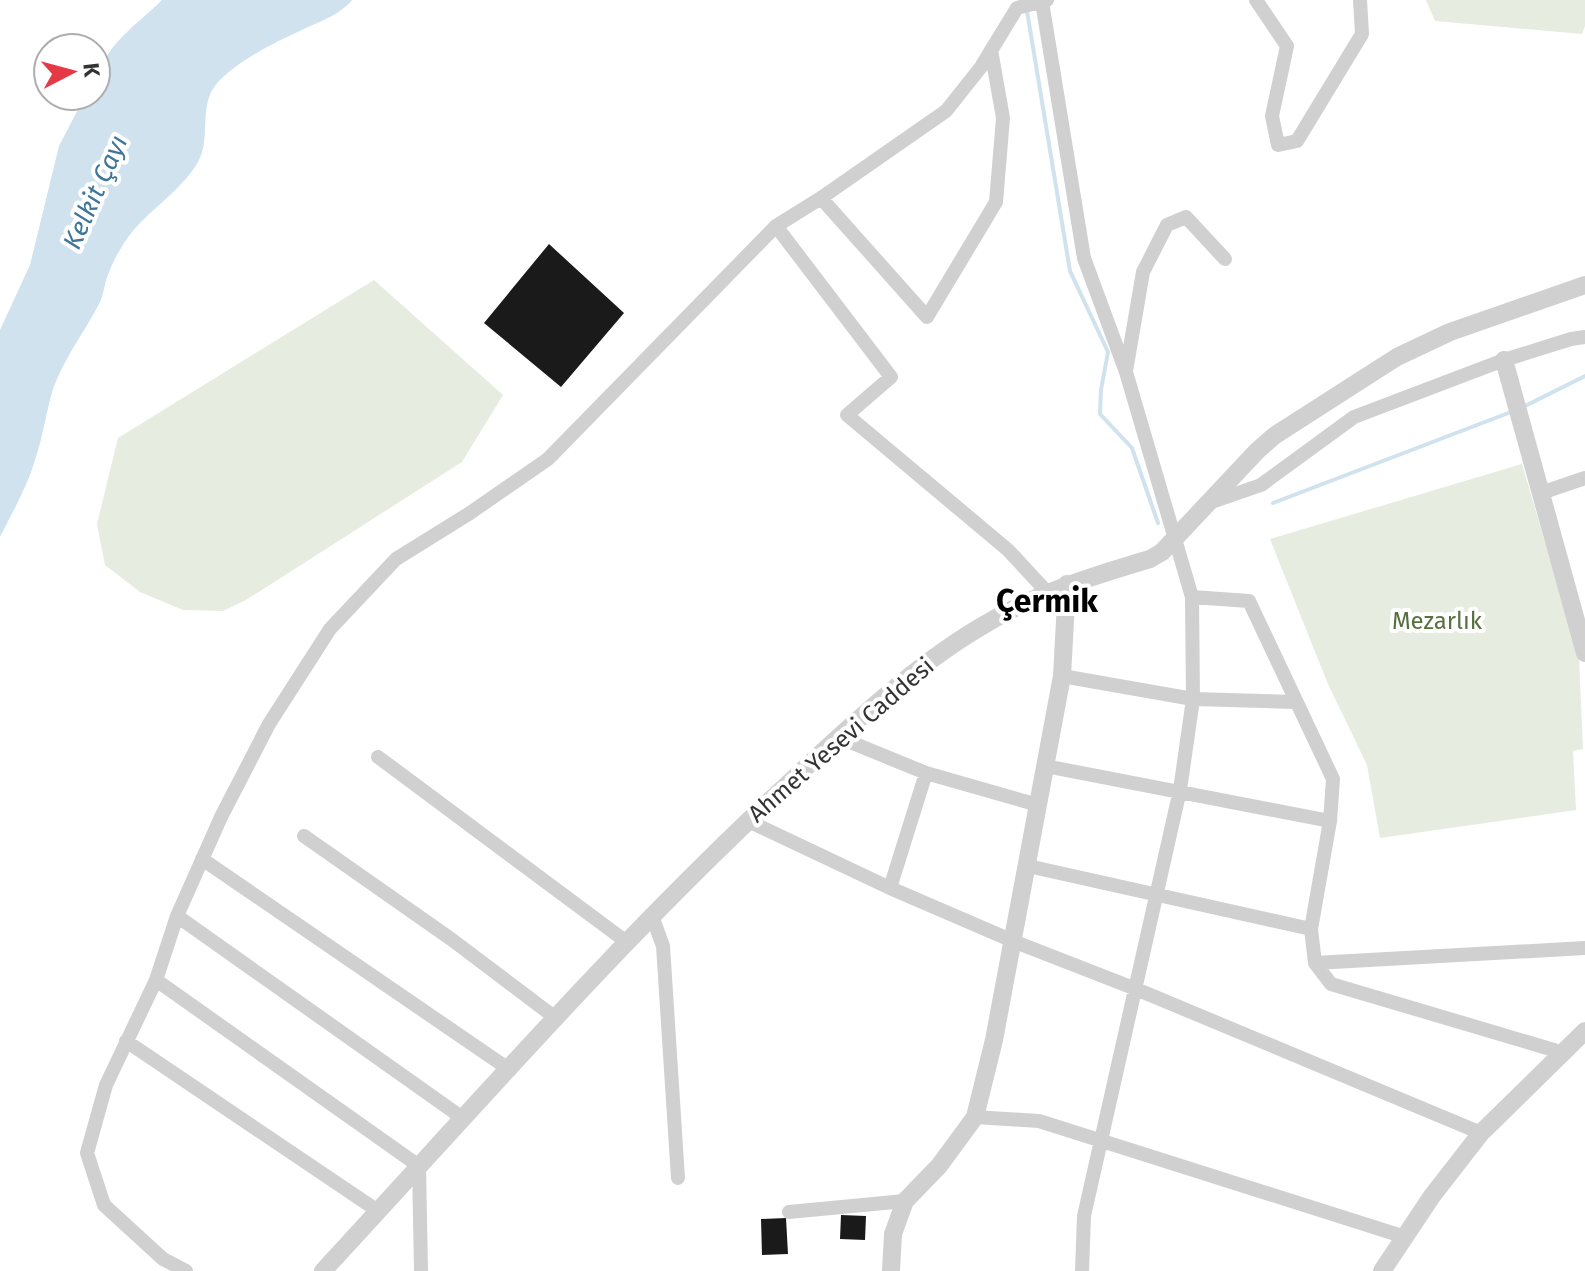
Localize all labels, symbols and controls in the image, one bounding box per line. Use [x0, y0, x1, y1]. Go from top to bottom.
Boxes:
north arrow [32, 32, 112, 112]
text: K [77, 62, 106, 79]
water label: Kelkit Çayı [57, 130, 134, 254]
district label: Çermik [996, 582, 1098, 621]
park label: Mezarlık [1392, 607, 1483, 635]
street label: Ahmet Yesevi Caddesi [743, 652, 939, 828]

